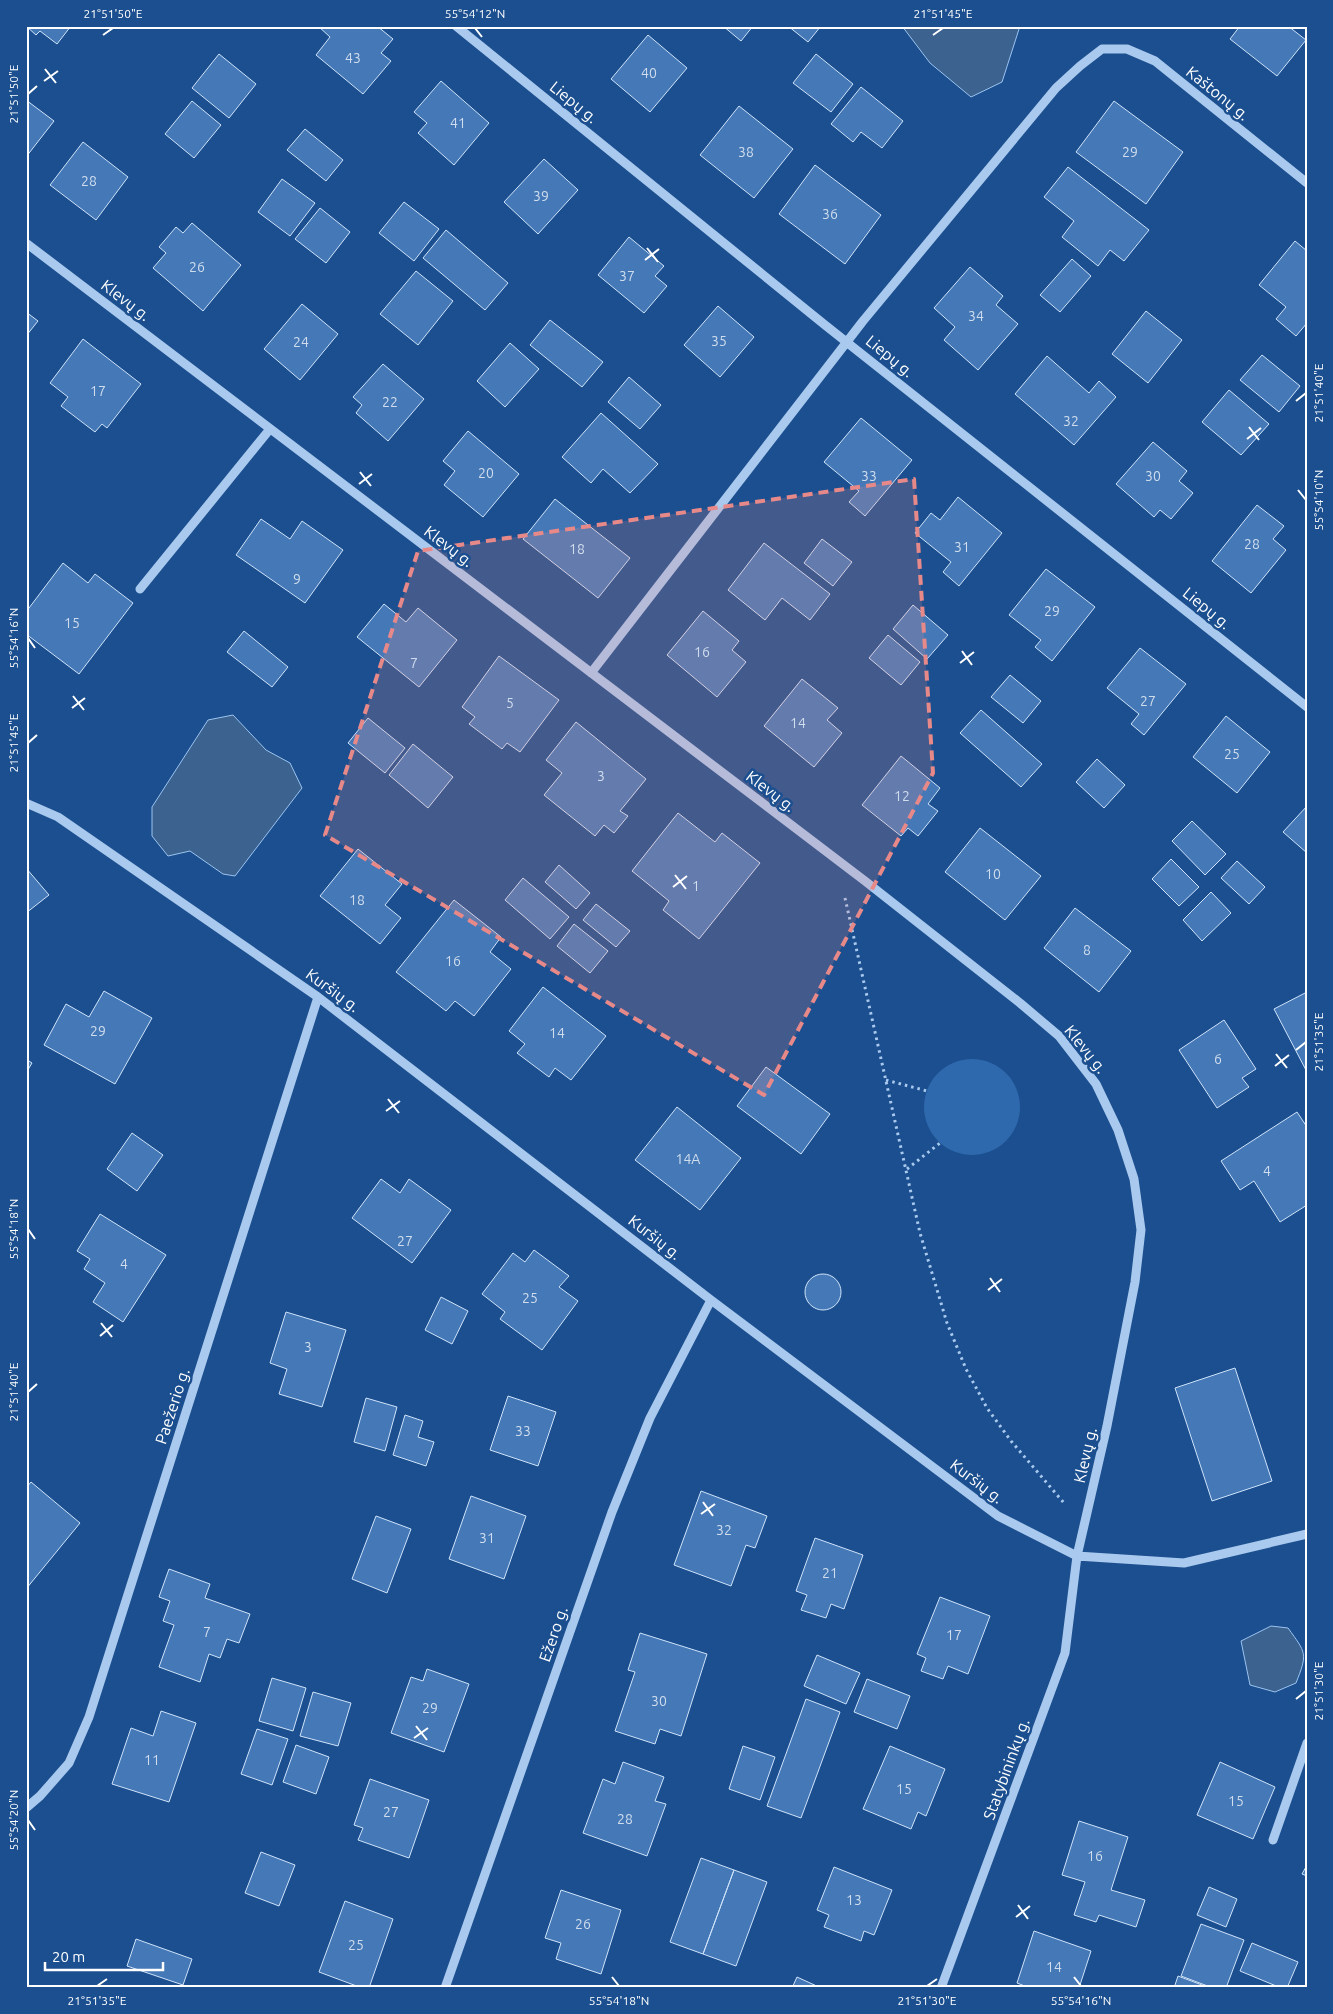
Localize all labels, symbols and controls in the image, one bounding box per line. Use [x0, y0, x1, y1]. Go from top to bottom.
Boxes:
text: 21°51'50"E [84, 7, 143, 20]
text: 55°54'12"N [445, 7, 505, 20]
text: 21°51'45"E [914, 7, 973, 20]
house number: 43 [345, 50, 361, 66]
street label: Kaštonų g. [1183, 62, 1253, 124]
text: 21°51'50"E [7, 64, 20, 123]
house number: 40 [641, 65, 657, 81]
street label: Liepų g. [547, 77, 601, 127]
house number: 41 [450, 115, 466, 131]
house number: 38 [738, 144, 754, 160]
house number: 29 [1122, 144, 1138, 160]
house number: 28 [81, 173, 97, 189]
house number: 39 [533, 188, 549, 204]
house number: 36 [822, 206, 838, 222]
house number: 26 [189, 259, 205, 275]
house number: 37 [619, 268, 635, 284]
street label: Klevų g. [98, 276, 154, 324]
house number: 34 [968, 308, 984, 324]
street label: Liepų g. [863, 331, 917, 381]
house number: 35 [711, 333, 727, 349]
house number: 24 [293, 334, 309, 350]
text: 21°51'40"E [1312, 363, 1325, 422]
house number: 17 [90, 383, 106, 399]
house number: 22 [382, 394, 398, 410]
house number: 32 [1063, 413, 1079, 429]
house number: 20 [478, 465, 494, 481]
house number: 33 [861, 468, 877, 484]
house number: 30 [1145, 468, 1161, 484]
text: 55°54'10"N [1312, 470, 1325, 530]
street label: Klevų g. [421, 522, 477, 570]
house number: 28 [1244, 536, 1260, 552]
house number: 31 [954, 539, 970, 555]
house number: 18 [569, 541, 585, 557]
house number: 9 [293, 571, 301, 587]
street label: Liepų g. [1180, 583, 1234, 633]
house number: 29 [1044, 603, 1060, 619]
text: 55°54'16"N [7, 608, 20, 668]
house number: 15 [64, 615, 80, 631]
house number: 16 [694, 644, 710, 660]
house number: 7 [410, 655, 418, 671]
house number: 27 [1140, 693, 1156, 709]
house number: 5 [506, 695, 514, 711]
text: 21°51'45"E [7, 713, 20, 772]
house number: 14 [790, 715, 806, 731]
house number: 25 [1224, 746, 1240, 762]
street label: Klevų g. [743, 767, 799, 815]
house number: 3 [597, 768, 605, 784]
house number: 12 [894, 788, 910, 804]
house number: 10 [985, 866, 1001, 882]
house number: 1 [692, 878, 700, 894]
house number: 18 [349, 892, 365, 908]
house number: 8 [1083, 942, 1091, 958]
house number: 16 [445, 953, 461, 969]
street label: Kuršių g. [303, 965, 363, 1015]
text: 21°51'35"E [1312, 1012, 1325, 1071]
street label: Klevų g. [1061, 1021, 1111, 1077]
house number: 29 [90, 1023, 106, 1039]
house number: 14 [549, 1025, 565, 1041]
house number: 6 [1214, 1051, 1222, 1067]
house number: 14A [676, 1151, 700, 1167]
house number: 4 [1263, 1163, 1271, 1179]
text: 55°54'18"N [7, 1199, 20, 1259]
street label: Kuršių g. [625, 1211, 685, 1263]
house number: 27 [397, 1233, 413, 1249]
house number: 4 [120, 1256, 128, 1272]
house number: 25 [522, 1290, 538, 1306]
house number: 3 [304, 1339, 312, 1355]
text: 21°51'40"E [7, 1362, 20, 1421]
street label: Paežerio g. [151, 1366, 193, 1446]
house number: 33 [515, 1423, 531, 1439]
street label: Klevų g. [1070, 1425, 1100, 1485]
street label: Kuršių g. [947, 1455, 1007, 1507]
house number: 32 [716, 1522, 732, 1538]
house number: 31 [479, 1530, 495, 1546]
house number: 21 [822, 1565, 838, 1581]
street label: Ežero g. [535, 1604, 571, 1664]
house number: 7 [203, 1624, 211, 1640]
house number: 17 [946, 1627, 962, 1643]
text: 21°51'30"E [1312, 1661, 1325, 1720]
house number: 30 [651, 1693, 667, 1709]
house number: 29 [422, 1700, 438, 1716]
street label: Statybininkų g. [979, 1716, 1033, 1822]
house number: 11 [144, 1752, 160, 1768]
house number: 15 [896, 1781, 912, 1797]
text: 55°54'20"N [7, 1790, 20, 1850]
house number: 15 [1228, 1793, 1244, 1809]
house number: 27 [383, 1804, 399, 1820]
house number: 28 [617, 1811, 633, 1827]
house number: 16 [1087, 1848, 1103, 1864]
house number: 13 [846, 1892, 862, 1908]
house number: 26 [575, 1916, 591, 1932]
house number: 25 [348, 1937, 364, 1953]
scale bar [45, 1939, 162, 1971]
text: 20 m [52, 1948, 85, 1965]
house number: 14 [1046, 1959, 1062, 1975]
text: 21°51'35"E [68, 1994, 127, 2007]
text: 55°54'18"N [589, 1994, 649, 2007]
text: 21°51'30"E [898, 1994, 957, 2007]
text: 55°54'16"N [1051, 1994, 1111, 2007]

